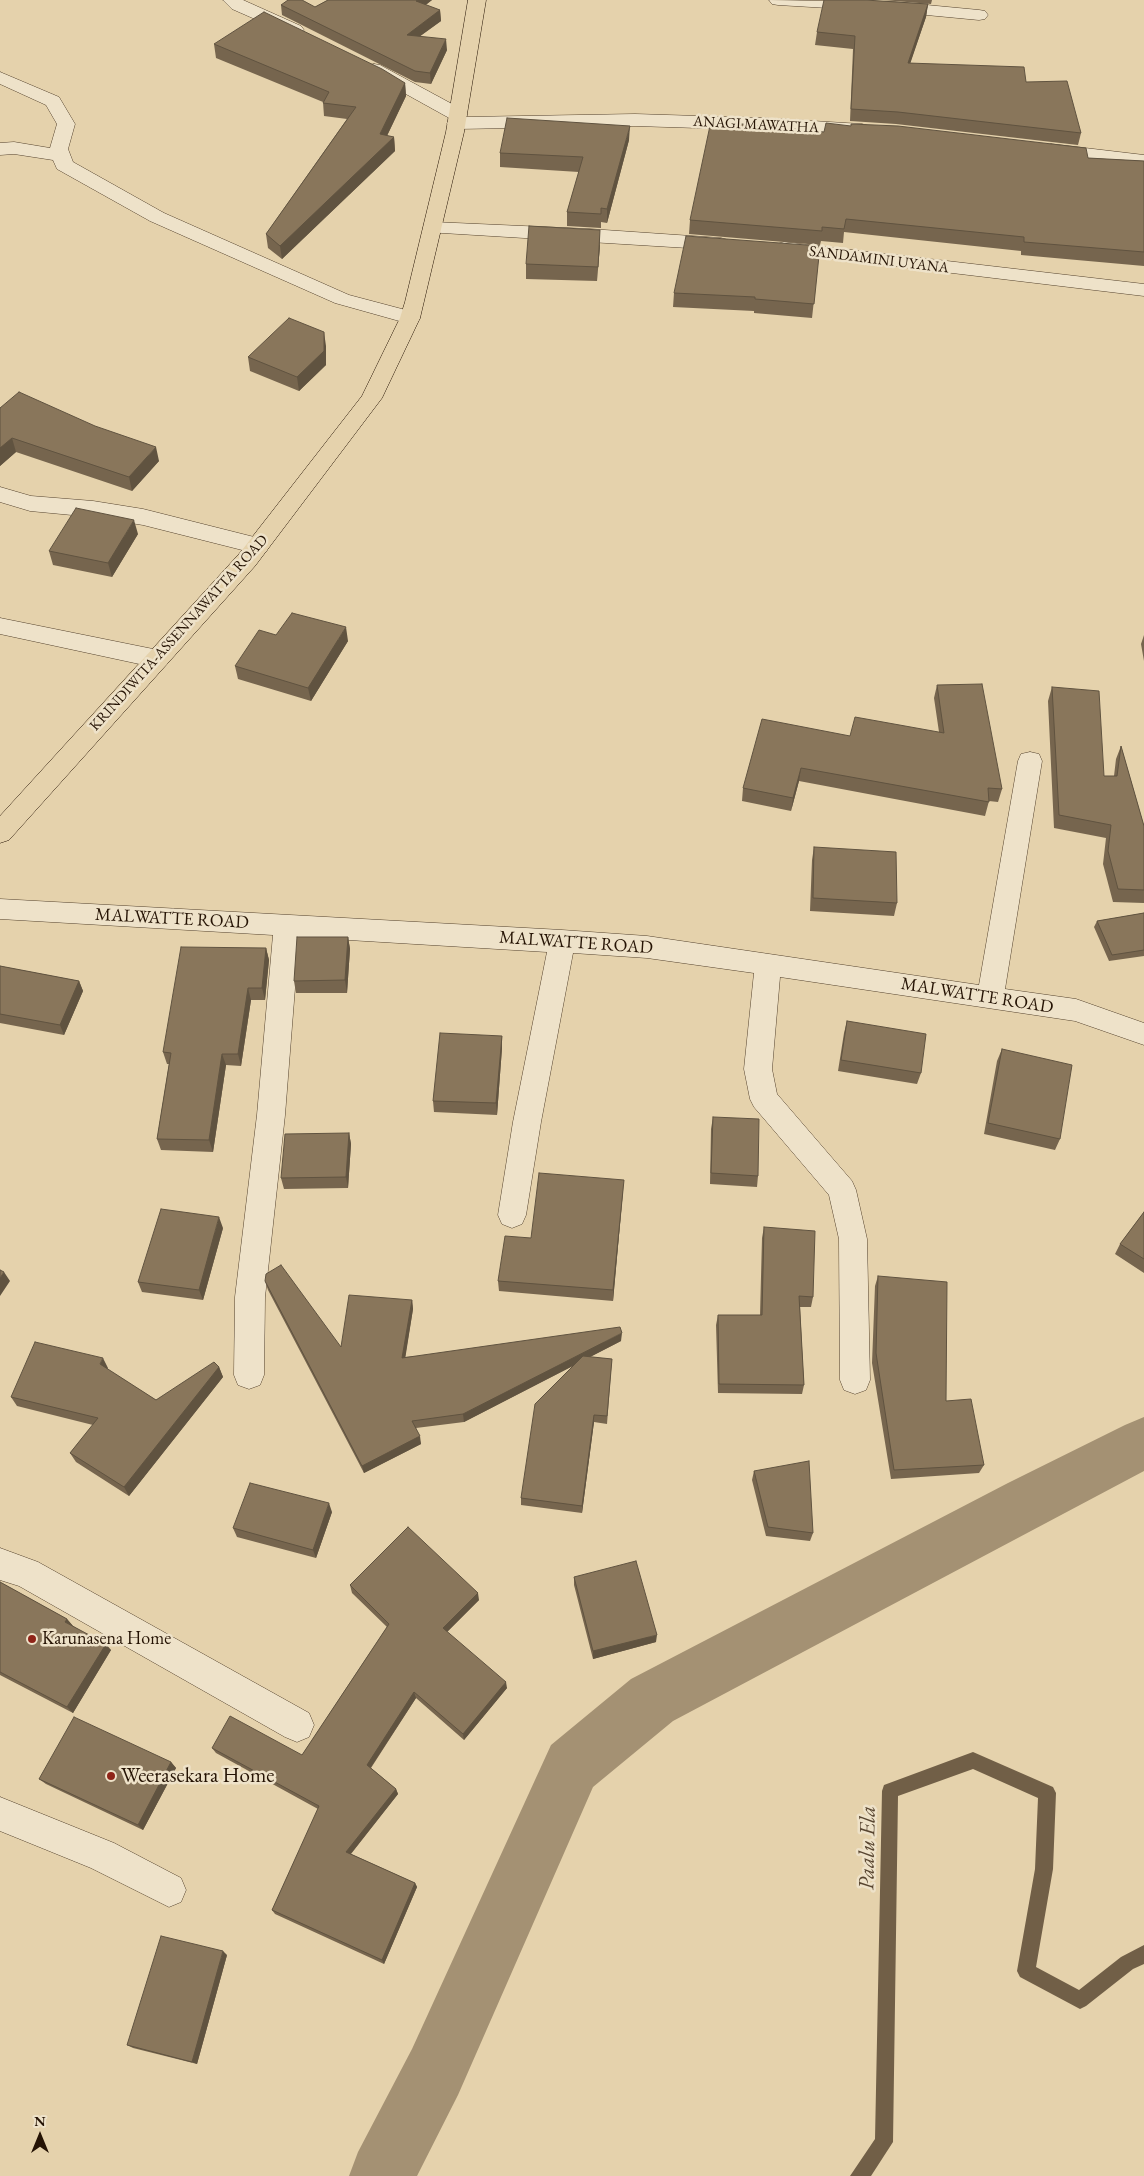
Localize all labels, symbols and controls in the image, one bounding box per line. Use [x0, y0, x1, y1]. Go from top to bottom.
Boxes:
street label: ANAGI MAWATHA [692, 113, 820, 137]
street label: SANDAMINI UYANA [808, 242, 950, 278]
street label: KRINDIWITA-ASSENNAWATTA ROAD [86, 531, 272, 735]
street label: MALWATTE ROAD [95, 904, 249, 934]
street label: MALWATTE ROAD [498, 927, 654, 959]
street label: MALWATTE ROAD [899, 973, 1055, 1019]
place label: Karunasena Home [42, 1628, 171, 1650]
marker: Karunasena Home [26, 1633, 38, 1645]
place label: Weerasekara Home [121, 1763, 274, 1789]
marker: Weerasekara Home [105, 1770, 117, 1782]
water label: Paalu Ela [854, 1806, 882, 1890]
north arrow [15, 2111, 65, 2161]
text: N [34, 2112, 46, 2130]

